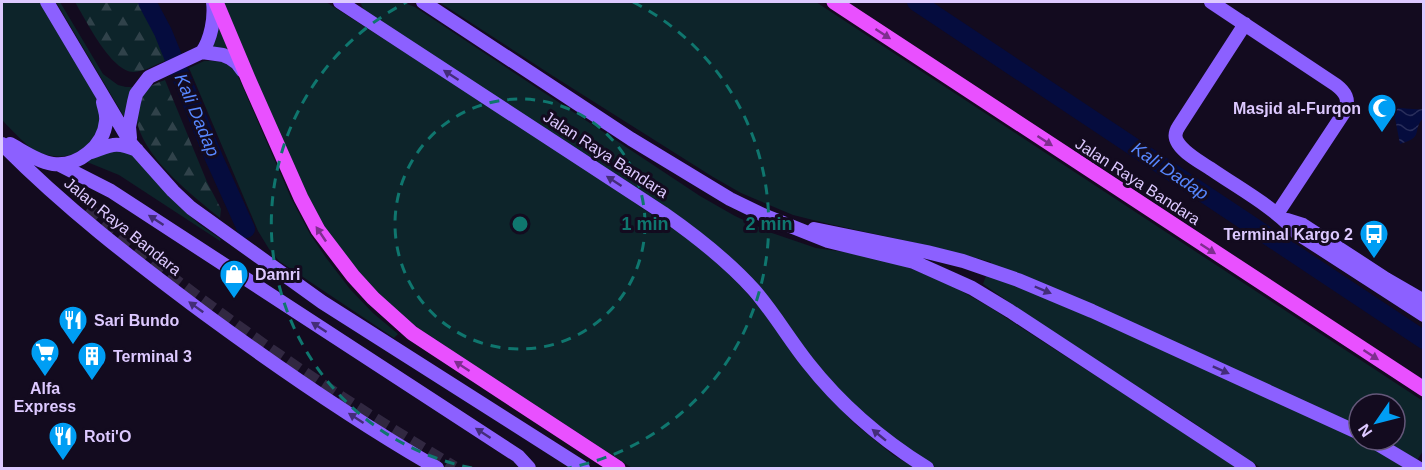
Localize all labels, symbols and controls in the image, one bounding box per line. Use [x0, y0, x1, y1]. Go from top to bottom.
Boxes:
one-way arrow [874, 28, 890, 40]
one-way arrow [443, 69, 459, 80]
water label: Kali Dadap [171, 71, 223, 159]
mosque icon: Masjid al-Furqon [1366, 92, 1398, 134]
place label: Masjid al-Furqon [1233, 100, 1361, 117]
street label: Jalan Raya Bandara [540, 108, 671, 201]
one-way arrow [1037, 135, 1053, 147]
street label: Jalan Raya Bandara [1072, 135, 1203, 228]
water label: Kali Dadap [1128, 138, 1212, 204]
street label: Jalan Raya Bandara [61, 174, 184, 279]
one-way arrow [606, 176, 623, 187]
centre of rings [510, 214, 530, 234]
text: 1 min [621, 214, 669, 234]
text: 2 min [745, 214, 793, 234]
one-way arrow [148, 215, 164, 226]
bus stop icon: Terminal Kargo 2 [1358, 218, 1390, 260]
one-way arrow [316, 225, 327, 242]
place label: Terminal Kargo 2 [1223, 226, 1353, 243]
one-way arrow [1200, 243, 1216, 254]
shop icon: Damri [218, 258, 250, 300]
place label: Damri [255, 266, 300, 283]
one-way arrow [1035, 285, 1053, 295]
one-way arrow [189, 301, 205, 313]
restaurant icon: Sari Bundo [57, 304, 89, 346]
place label: Sari Bundo [94, 312, 180, 329]
one-way arrow [312, 321, 328, 333]
supermarket icon: Alfa Express [29, 336, 61, 378]
building icon: Terminal 3 [76, 340, 108, 382]
place label: Terminal 3 [113, 348, 192, 365]
one-way arrow [1363, 349, 1379, 361]
one-way arrow [454, 361, 470, 372]
one-way arrow [1213, 365, 1231, 375]
place label: Alfa Express [14, 380, 76, 415]
north arrow [1347, 392, 1407, 452]
one-way arrow [349, 412, 365, 424]
restaurant icon: Roti'O [47, 420, 79, 462]
text: N [1355, 421, 1375, 440]
place label: Roti'O [84, 428, 131, 445]
one-way arrow [475, 428, 491, 439]
one-way arrow [872, 429, 887, 441]

